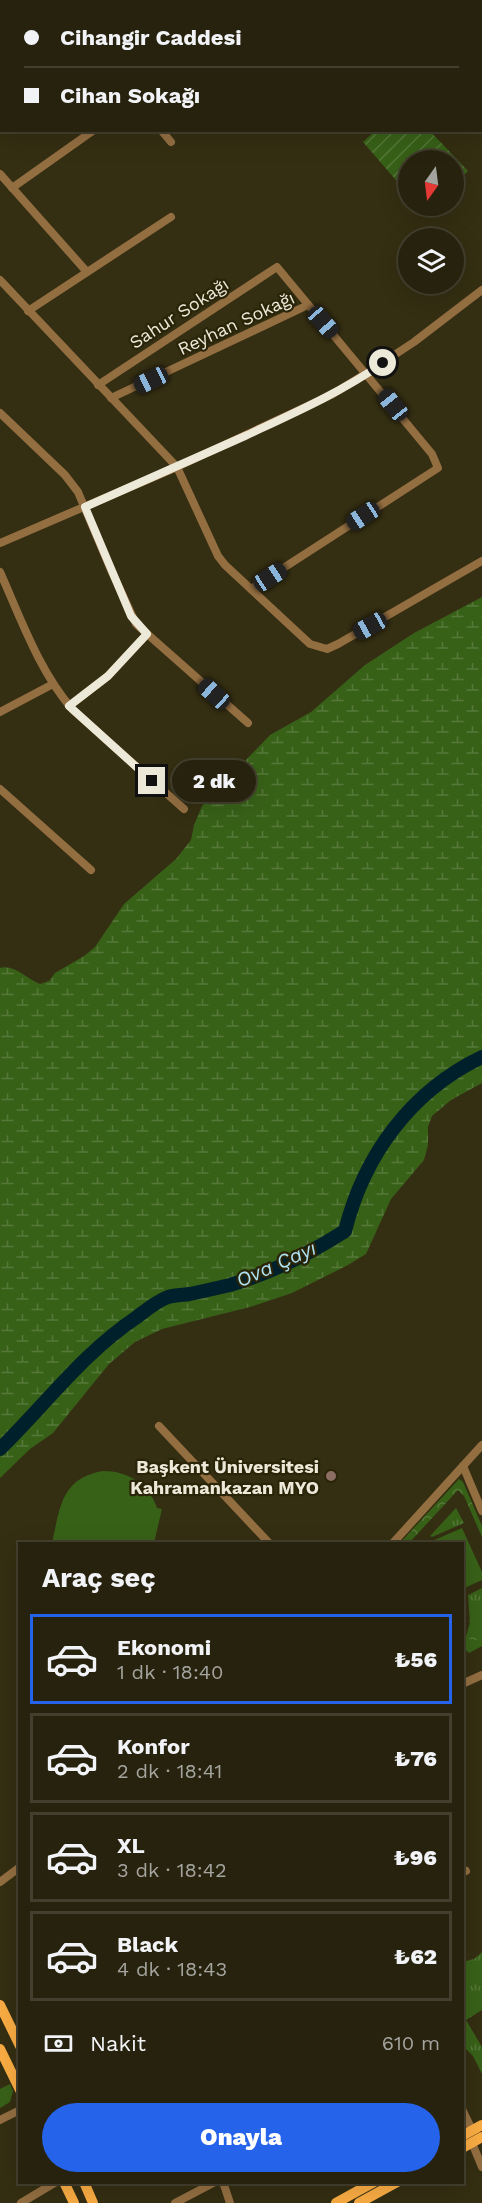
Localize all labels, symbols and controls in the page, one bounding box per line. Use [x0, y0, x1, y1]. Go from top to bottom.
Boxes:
text: Cihangir Caddesi [60, 25, 242, 50]
text: Cihan Sokağı [60, 83, 200, 108]
north arrow [398, 150, 464, 216]
map controls [398, 150, 464, 294]
button: layers [398, 228, 464, 294]
street label: Sahur Sokağı [126, 273, 232, 353]
street label: Reyhan Sokağı [174, 287, 298, 359]
car [304, 303, 342, 341]
route start [369, 349, 396, 376]
car [131, 364, 171, 396]
car [375, 385, 411, 425]
car [343, 499, 383, 533]
car [250, 560, 290, 594]
car [350, 609, 390, 643]
car [195, 675, 233, 713]
callout: 2 dk [173, 760, 257, 802]
route end [138, 767, 165, 794]
text: 2 dk [193, 769, 235, 793]
water label: Ova Çayı [232, 1236, 320, 1292]
place label: Başkent Üniversitesi Kahramankazan MYO [130, 1456, 319, 1498]
marker: Başkent Üniversitesi Kahramankazan MYO [324, 1469, 338, 1483]
text: Araç seç [42, 1562, 156, 1594]
icon: car [45, 1632, 99, 1686]
text: Ekonomi [117, 1635, 211, 1660]
text: ₺56 [394, 1647, 437, 1672]
text: 1 dk · 18:40 [117, 1660, 224, 1684]
icon: car [45, 1731, 99, 1785]
text: Konfor [117, 1734, 190, 1759]
text: ₺76 [394, 1746, 437, 1771]
text: 2 dk · 18:41 [117, 1759, 222, 1783]
icon: car [45, 1830, 99, 1884]
text: XL [117, 1833, 145, 1858]
text: ₺96 [394, 1845, 437, 1870]
text: 3 dk · 18:42 [117, 1858, 227, 1882]
icon: car [45, 1929, 99, 1983]
text: Black [117, 1932, 178, 1957]
text: ₺62 [394, 1944, 437, 1969]
text: 4 dk · 18:43 [117, 1957, 227, 1981]
icon: cash [42, 2027, 75, 2060]
text: Nakit [90, 2031, 146, 2056]
text: 610 m [382, 2031, 440, 2055]
button: Onayla [42, 2103, 440, 2172]

